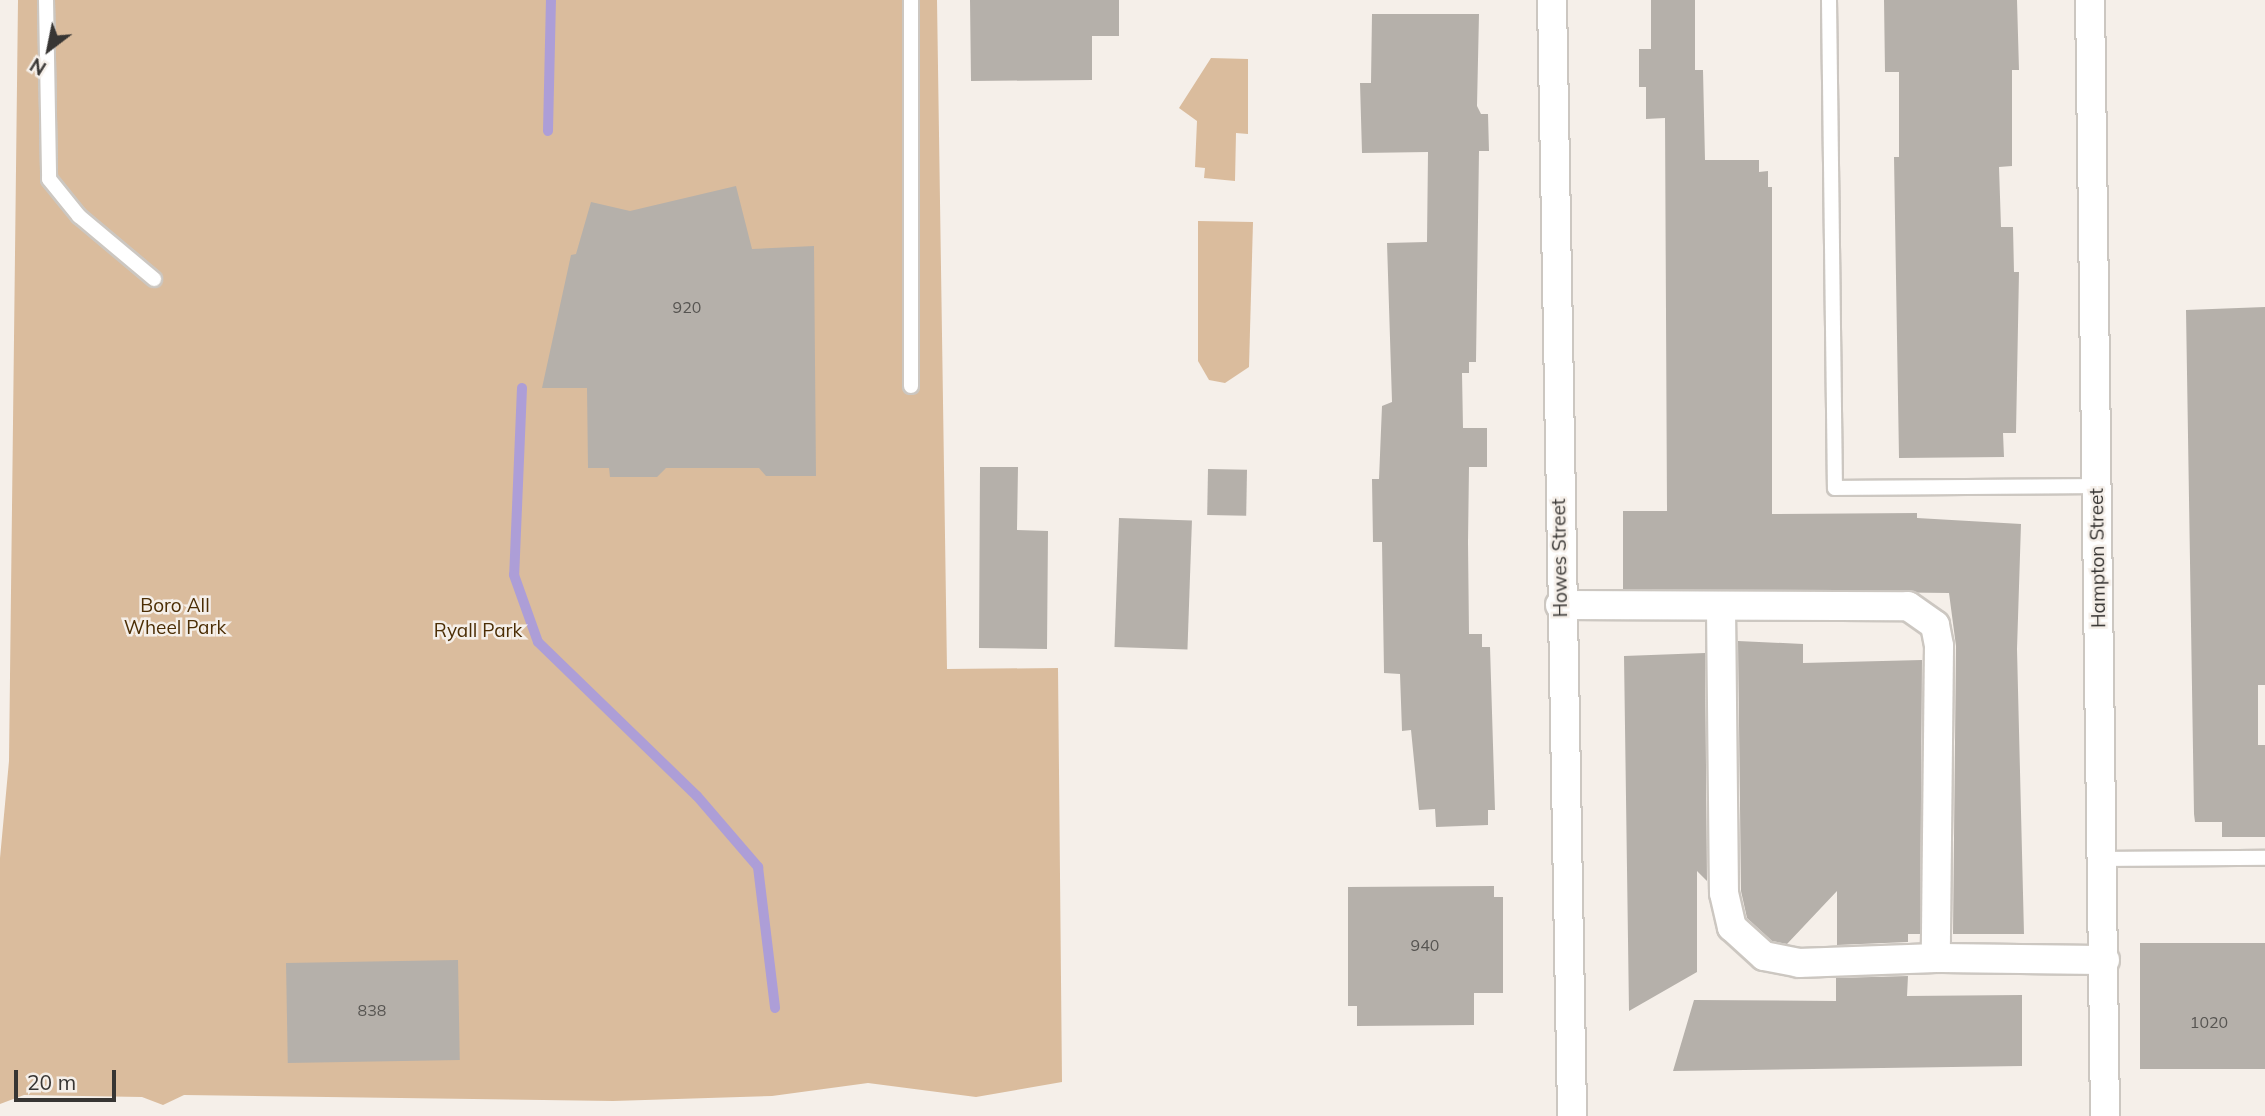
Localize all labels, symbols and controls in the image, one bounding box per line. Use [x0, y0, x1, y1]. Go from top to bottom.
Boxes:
north arrow [14, 14, 84, 84]
text: N [25, 53, 50, 81]
house number: 920 [673, 297, 701, 317]
street label: Hampton Street [2085, 488, 2111, 628]
street label: Howes Street [1548, 498, 1572, 618]
park label: Boro All Wheel Park [124, 595, 226, 639]
park label: Ryall Park [434, 620, 522, 642]
house number: 940 [1411, 935, 1439, 955]
house number: 838 [358, 1000, 386, 1020]
house number: 1020 [2190, 1012, 2228, 1032]
scale bar [18, 1056, 119, 1100]
text: 20 m [27, 1069, 76, 1095]

